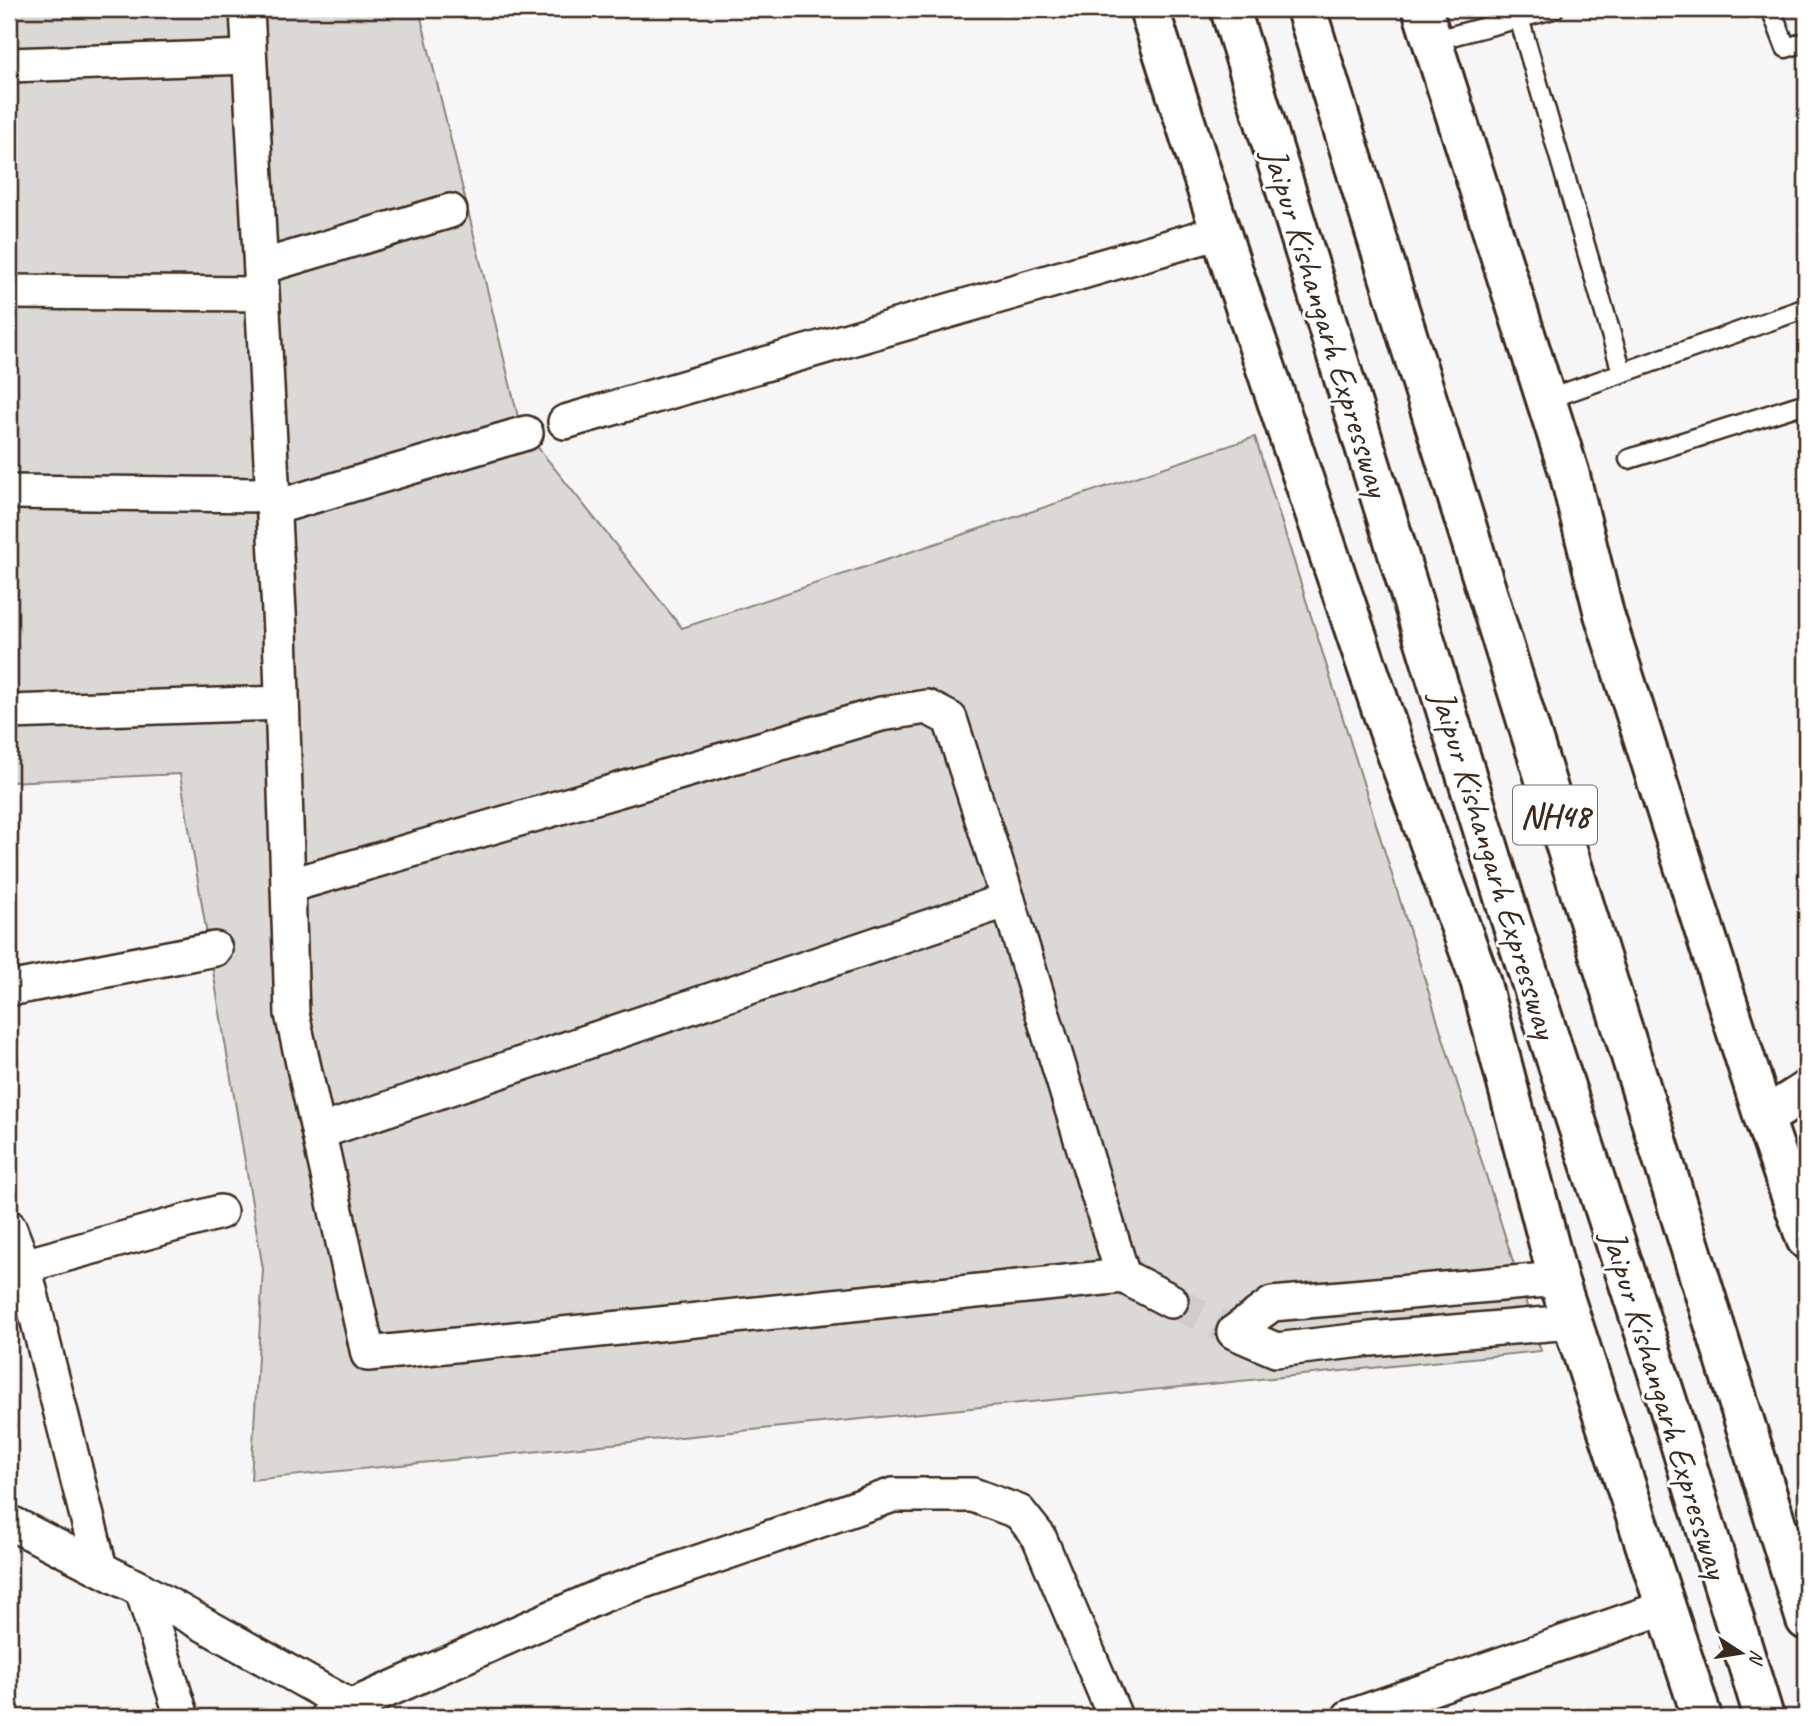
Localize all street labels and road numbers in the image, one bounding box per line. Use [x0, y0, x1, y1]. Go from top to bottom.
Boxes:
street label: Jaipur Kishangarh Expressway [1252, 141, 1402, 504]
street label: Jaipur Kishangarh Expressway [1420, 683, 1570, 1046]
road number: NH48 [1513, 786, 1597, 844]
street label: Jaipur Kishangarh Expressway [1591, 1223, 1741, 1586]

